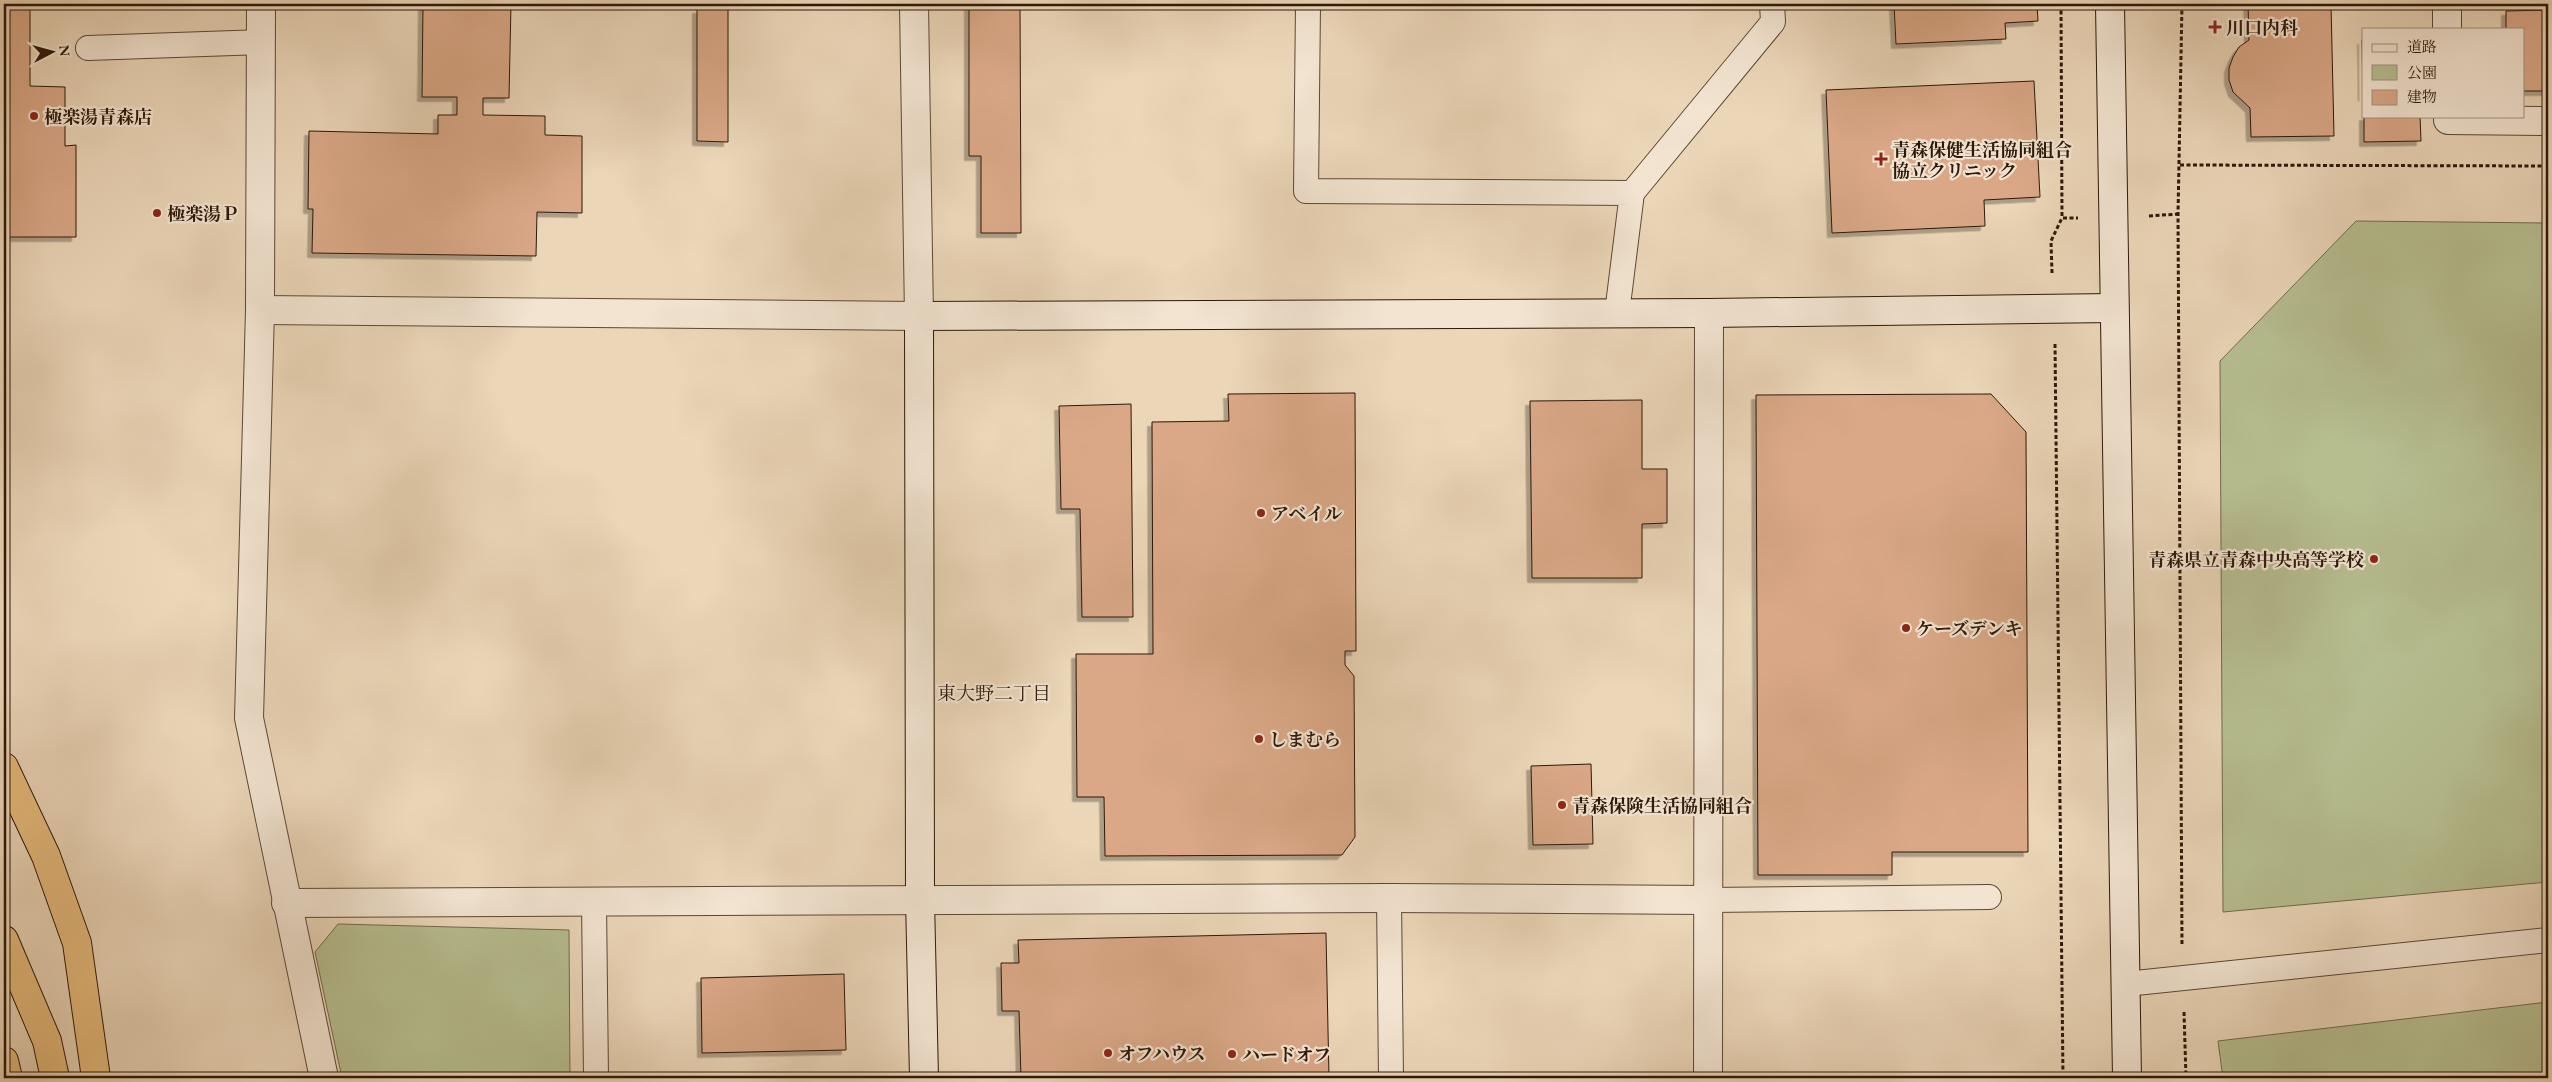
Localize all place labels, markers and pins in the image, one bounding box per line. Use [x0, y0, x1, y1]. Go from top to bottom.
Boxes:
place label: 川口内科 [2226, 16, 2298, 39]
marker: 川口内科 [2208, 20, 2222, 34]
place label: 極楽湯青森店 [44, 105, 152, 128]
marker: 極楽湯青森店 [28, 110, 40, 122]
place label: 青森保健生活協同組合 協立クリニック [1892, 138, 2072, 182]
marker: 青森保健生活協同組合 協立クリニック [1874, 152, 1888, 166]
place label: 極楽湯Ｐ [167, 202, 239, 225]
marker: 極楽湯Ｐ [151, 207, 163, 219]
place label: アベイル [1271, 502, 1342, 525]
marker: アベイル [1255, 507, 1267, 519]
place label: 青森県立青森中央高等学校 [2148, 548, 2364, 571]
marker: 青森県立青森中央高等学校 [2368, 553, 2380, 565]
place label: ケーズデンキ [1916, 617, 2022, 640]
marker: ケーズデンキ [1900, 622, 1912, 634]
place label: しまむら [1269, 728, 1341, 751]
marker: しまむら [1253, 733, 1265, 745]
place label: 青森保険生活協同組合 [1572, 794, 1752, 817]
marker: 青森保険生活協同組合 [1556, 799, 1568, 811]
place label: オフハウス [1118, 1042, 1205, 1065]
place label: ハードオフ [1242, 1043, 1331, 1066]
marker: オフハウス [1102, 1047, 1114, 1059]
marker: ハードオフ [1226, 1048, 1238, 1060]

